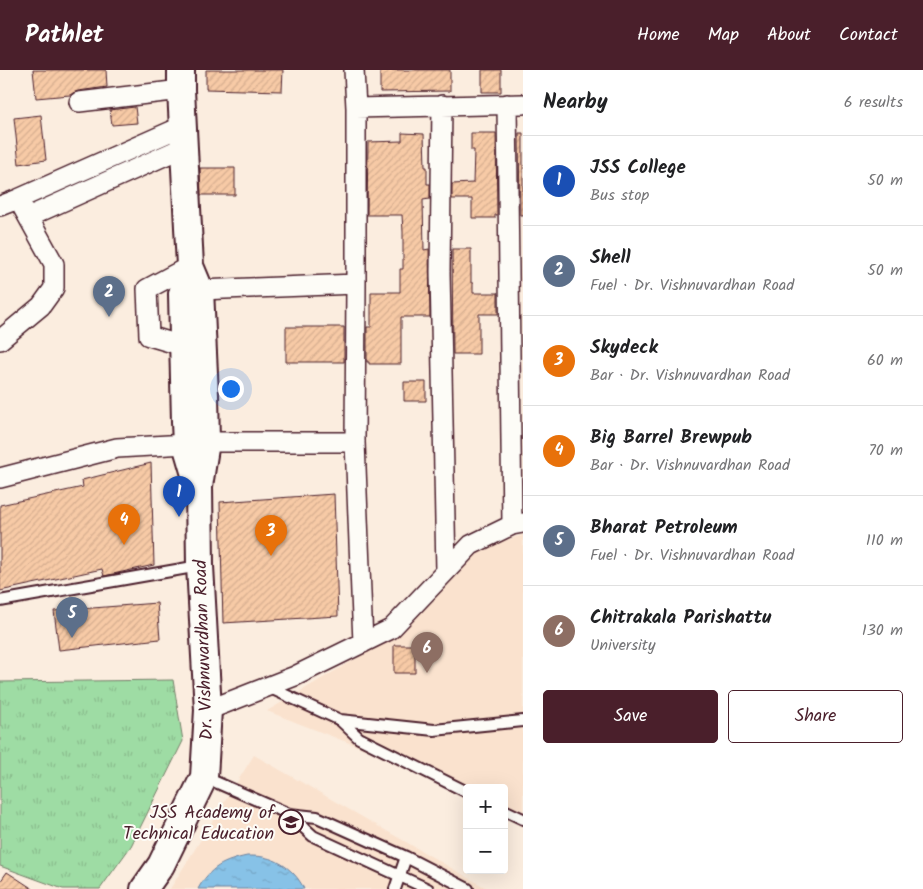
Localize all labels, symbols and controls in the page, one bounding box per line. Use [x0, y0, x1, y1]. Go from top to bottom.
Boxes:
text: Pathlet [25, 16, 104, 55]
text: Home [637, 21, 680, 50]
text: Map [708, 21, 739, 50]
text: About [767, 21, 811, 50]
text: Contact [839, 21, 898, 50]
text: Nearby [543, 86, 608, 119]
text: 6 results [844, 90, 903, 115]
text: JSS College [590, 153, 686, 183]
text: 1 [557, 168, 561, 193]
text: 50 m [867, 168, 903, 193]
text: Bus stop [590, 183, 649, 208]
text: Shell [590, 243, 631, 273]
text: 2 [554, 258, 564, 283]
text: 50 m [867, 258, 903, 283]
text: Fuel · Dr. Vishnuvardhan Road [590, 273, 794, 298]
pin: 2 [93, 276, 125, 317]
text: Skydeck [590, 333, 658, 363]
text: 3 [555, 348, 563, 373]
text: 60 m [867, 348, 903, 373]
text: Bar · Dr. Vishnuvardhan Road [590, 363, 790, 388]
your location [218, 376, 244, 402]
text: Big Barrel Brewpub [590, 423, 752, 453]
text: 4 [555, 438, 563, 463]
text: 70 m [868, 438, 903, 463]
text: Bar · Dr. Vishnuvardhan Road [590, 453, 790, 478]
pin: 1 [163, 476, 195, 517]
pin: 4 [108, 504, 140, 545]
text: Bharat Petroleum [590, 513, 738, 543]
pin: 3 [255, 515, 287, 556]
text: 5 [555, 528, 563, 553]
text: 110 m [866, 528, 903, 553]
text: Fuel · Dr. Vishnuvardhan Road [590, 543, 794, 568]
street label: Dr. Vishnuvardhan Road [187, 558, 222, 741]
pin: 5 [56, 597, 88, 638]
text: Chitrakala Parishattu [590, 603, 771, 633]
text: 6 [555, 618, 563, 643]
text: 130 m [862, 618, 903, 643]
pin: 6 [411, 632, 443, 673]
text: University [590, 633, 655, 658]
button: Save [543, 690, 718, 743]
button: Share [728, 690, 903, 743]
map controls [463, 784, 508, 874]
button: + [463, 784, 508, 829]
place label: JSS Academy of Technical Education [123, 799, 276, 849]
school or university icon: JSS Academy of Technical Education [278, 809, 304, 835]
button: − [463, 829, 508, 874]

